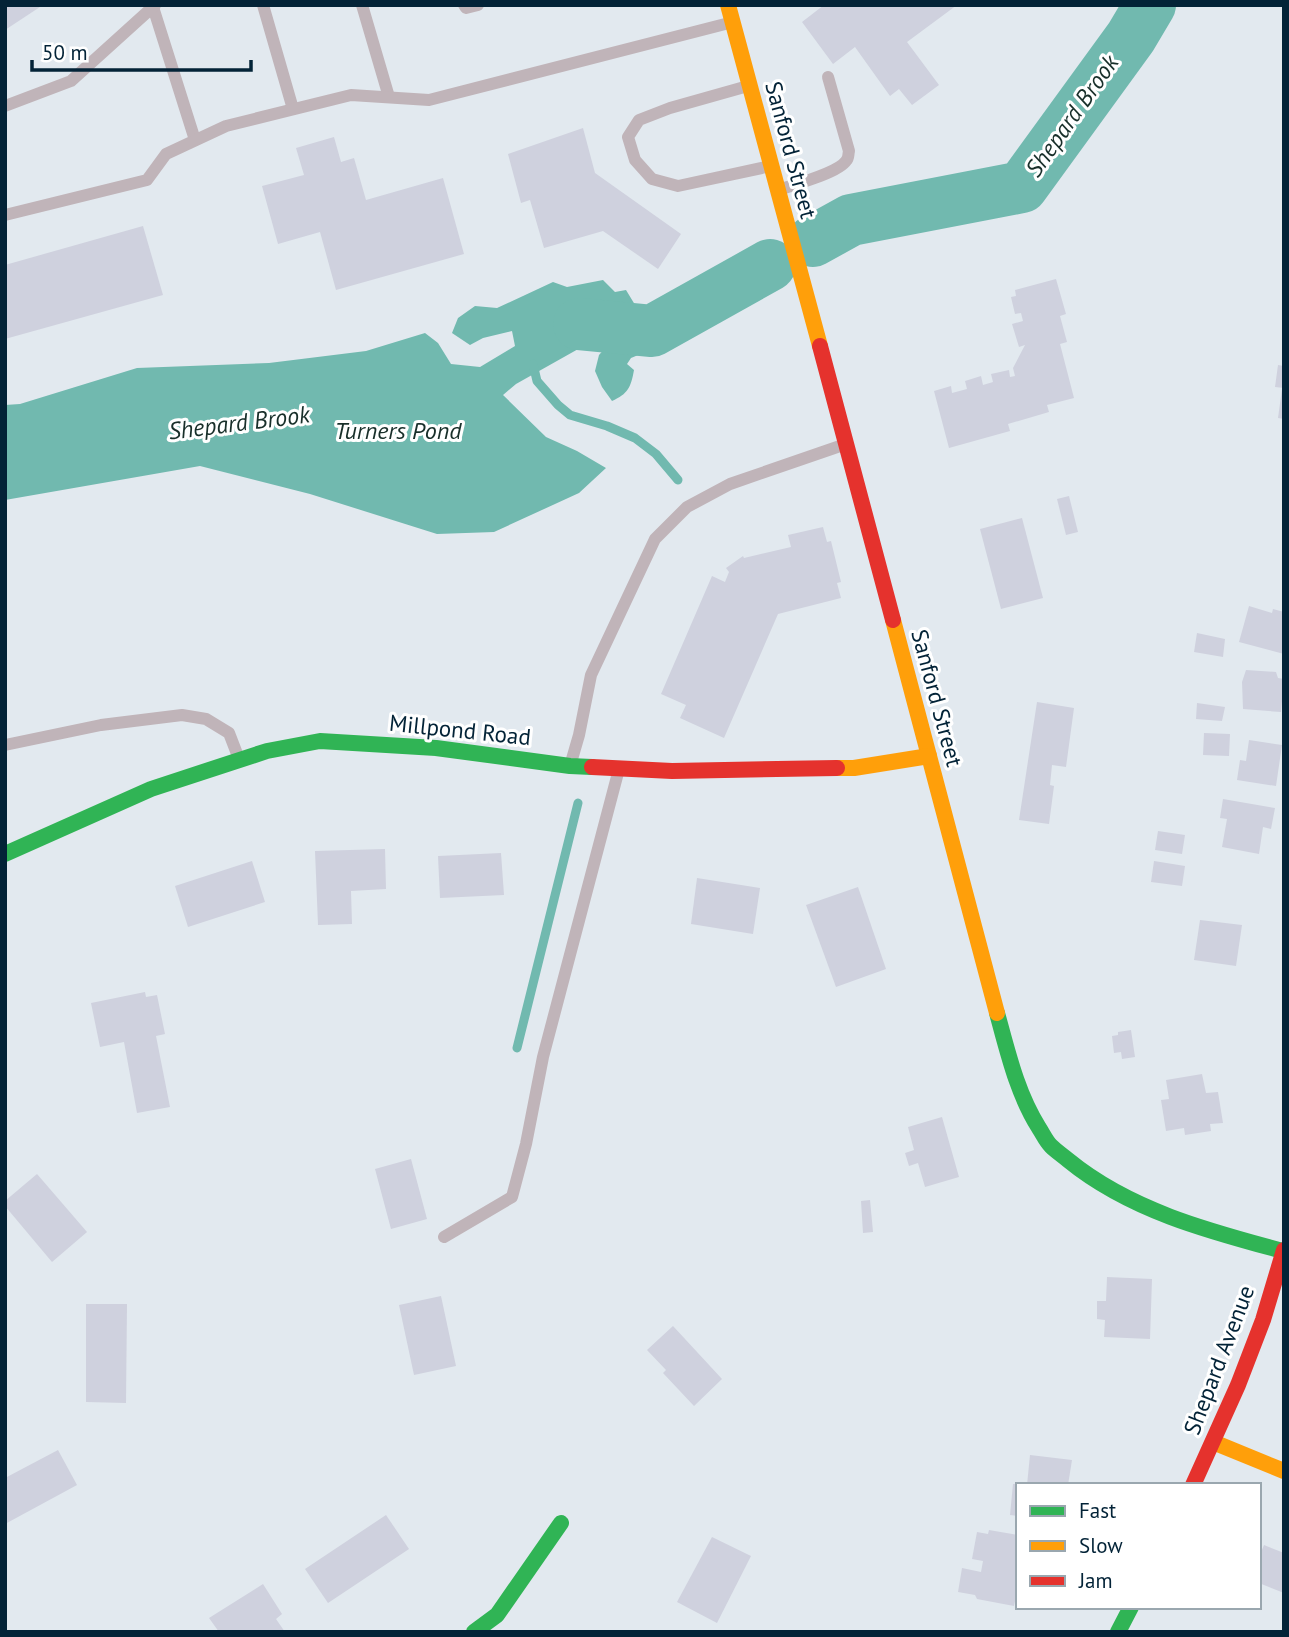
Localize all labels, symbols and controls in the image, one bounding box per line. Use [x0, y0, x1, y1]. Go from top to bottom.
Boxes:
scale bar [32, 28, 250, 72]
text: 50 m [42, 39, 88, 66]
water label: Shepard Brook [1018, 48, 1126, 183]
street label: Sanford Street [759, 78, 824, 222]
water label: Shepard Brook [167, 398, 313, 447]
water label: Turners Pond [334, 415, 462, 446]
street label: Sanford Street [905, 626, 970, 770]
street label: Millpond Road [388, 708, 532, 751]
street label: Shepard Avenue [1177, 1281, 1260, 1439]
legend [1016, 1483, 1261, 1609]
text: Fast [1079, 1497, 1116, 1524]
text: Slow [1079, 1532, 1123, 1559]
text: Jam [1078, 1567, 1113, 1594]

